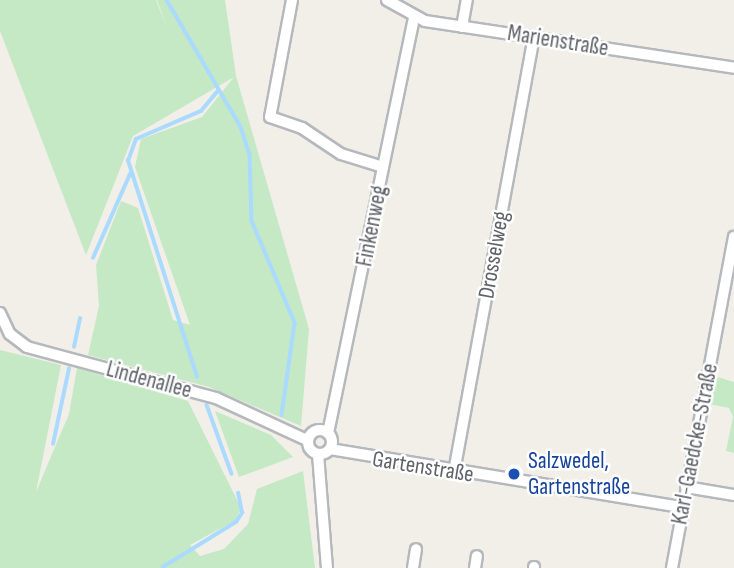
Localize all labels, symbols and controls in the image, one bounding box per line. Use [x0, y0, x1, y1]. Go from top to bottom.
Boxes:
street label: Marienstraße [506, 19, 610, 63]
street label: Finkenweg [351, 183, 393, 269]
street label: Drosselweg [473, 209, 515, 301]
street label: Lindenallee [103, 355, 195, 405]
street label: Karl-Gaedcke-Straße [666, 361, 724, 527]
street label: Gartenstraße [370, 445, 476, 489]
place label: Salzwedel, Gartenstraße [528, 447, 630, 501]
marker: Salzwedel, Gartenstraße [506, 466, 522, 482]

